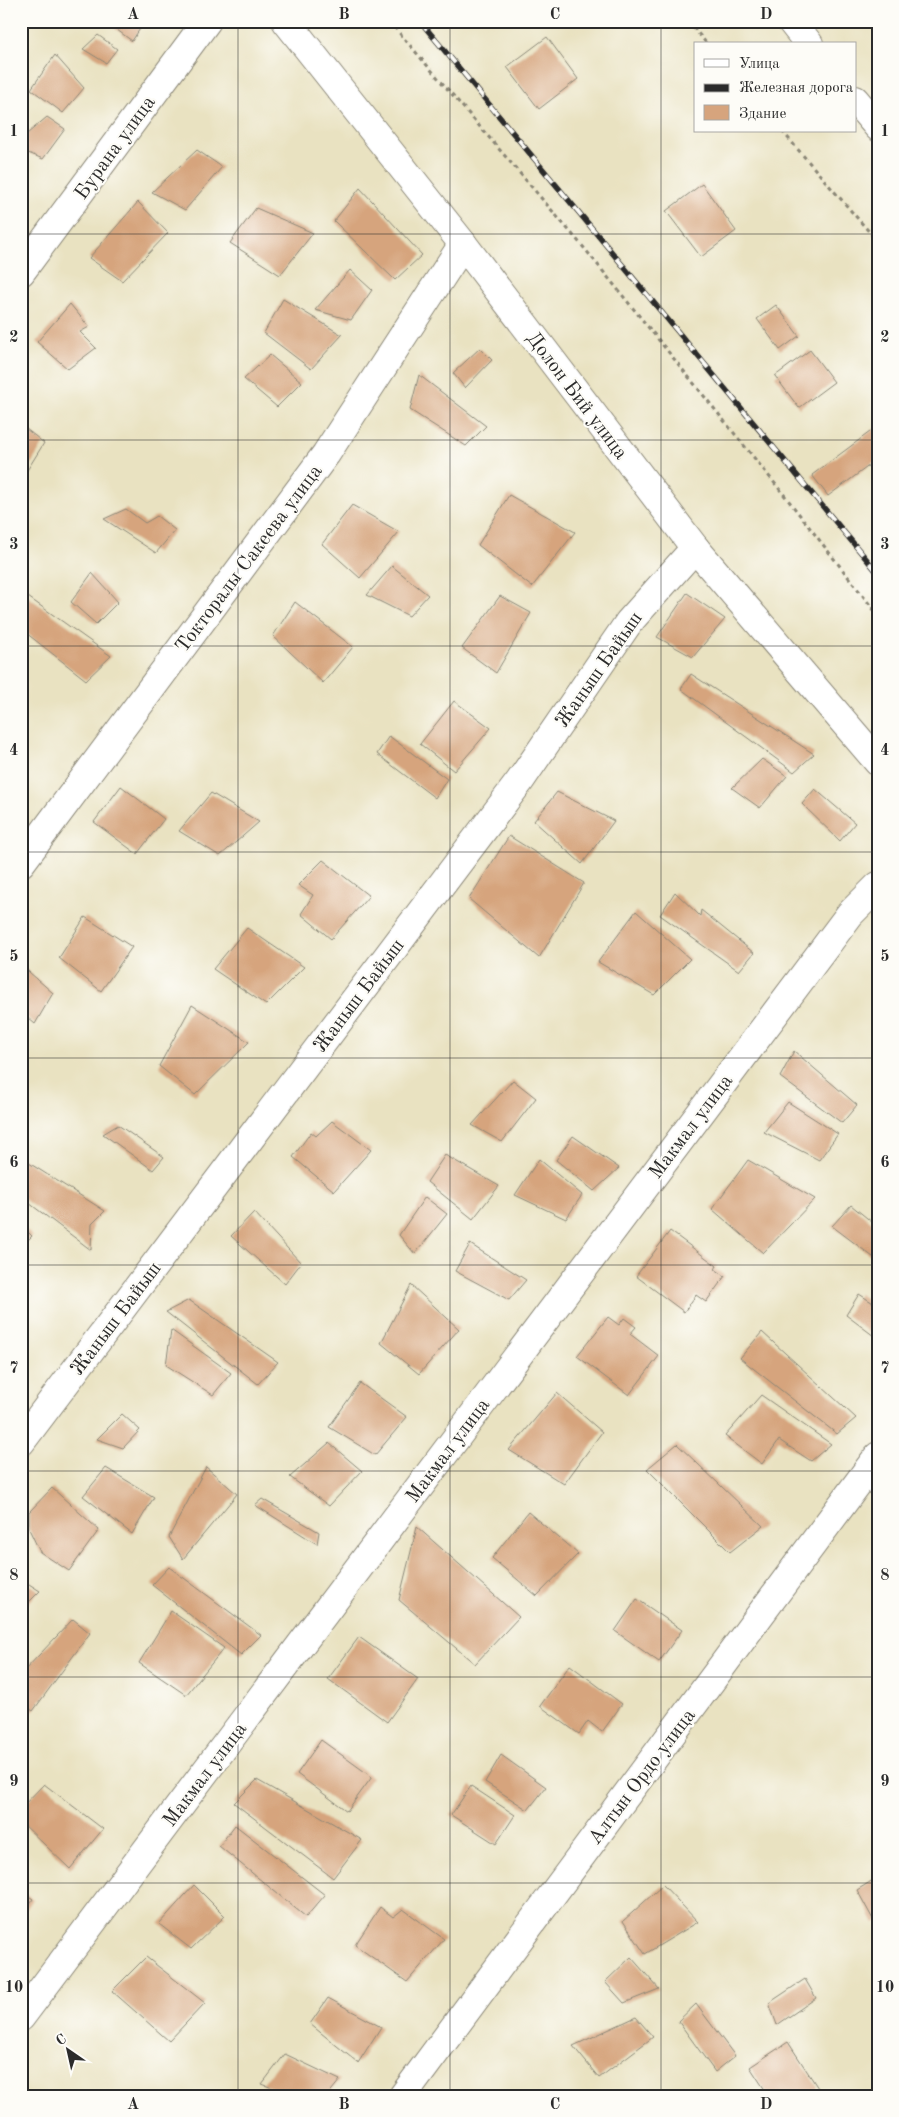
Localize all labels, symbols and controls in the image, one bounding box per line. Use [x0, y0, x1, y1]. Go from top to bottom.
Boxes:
text: A [127, 7, 139, 23]
text: B [338, 7, 350, 23]
text: C [550, 7, 560, 23]
text: D [760, 7, 772, 23]
legend [694, 42, 856, 132]
text: Улица [739, 57, 780, 72]
text: Железная дорога [739, 81, 854, 96]
street label: Бурана улица [71, 93, 160, 204]
text: Здание [739, 107, 786, 122]
text: 1 [9, 124, 19, 140]
text: 1 [880, 124, 890, 140]
street label: Долон Бий улица [522, 329, 631, 464]
text: 2 [9, 330, 19, 346]
text: 2 [880, 330, 890, 346]
street label: Токторалы Сакеева улица [173, 462, 327, 657]
text: 3 [9, 537, 19, 553]
text: 3 [880, 537, 890, 553]
street label: Жаныш Байыш [552, 609, 647, 732]
text: 4 [9, 743, 19, 759]
text: 4 [880, 743, 890, 759]
street label: Жаныш Байыш [311, 936, 409, 1057]
text: 5 [9, 949, 19, 965]
text: 5 [880, 949, 890, 965]
street label: Макмал улица [646, 1071, 737, 1183]
text: 6 [9, 1155, 19, 1171]
text: 6 [880, 1155, 890, 1171]
street label: Жаныш Байыш [68, 1259, 166, 1380]
text: 7 [9, 1361, 19, 1377]
text: 7 [880, 1361, 890, 1377]
street label: Макмал улица [403, 1395, 494, 1507]
text: 8 [9, 1568, 19, 1584]
text: 8 [880, 1568, 890, 1584]
street label: Алтын Ордо улица [585, 1706, 700, 1849]
street label: Макмал улица [160, 1719, 251, 1831]
text: 9 [9, 1774, 19, 1790]
text: 9 [880, 1774, 890, 1790]
text: 10 [5, 1980, 23, 1996]
text: 10 [876, 1980, 894, 1996]
north arrow [42, 2024, 92, 2074]
text: С [54, 2032, 69, 2048]
text: A [127, 2097, 139, 2113]
text: B [338, 2097, 350, 2113]
text: C [550, 2097, 560, 2113]
text: D [760, 2097, 772, 2113]

